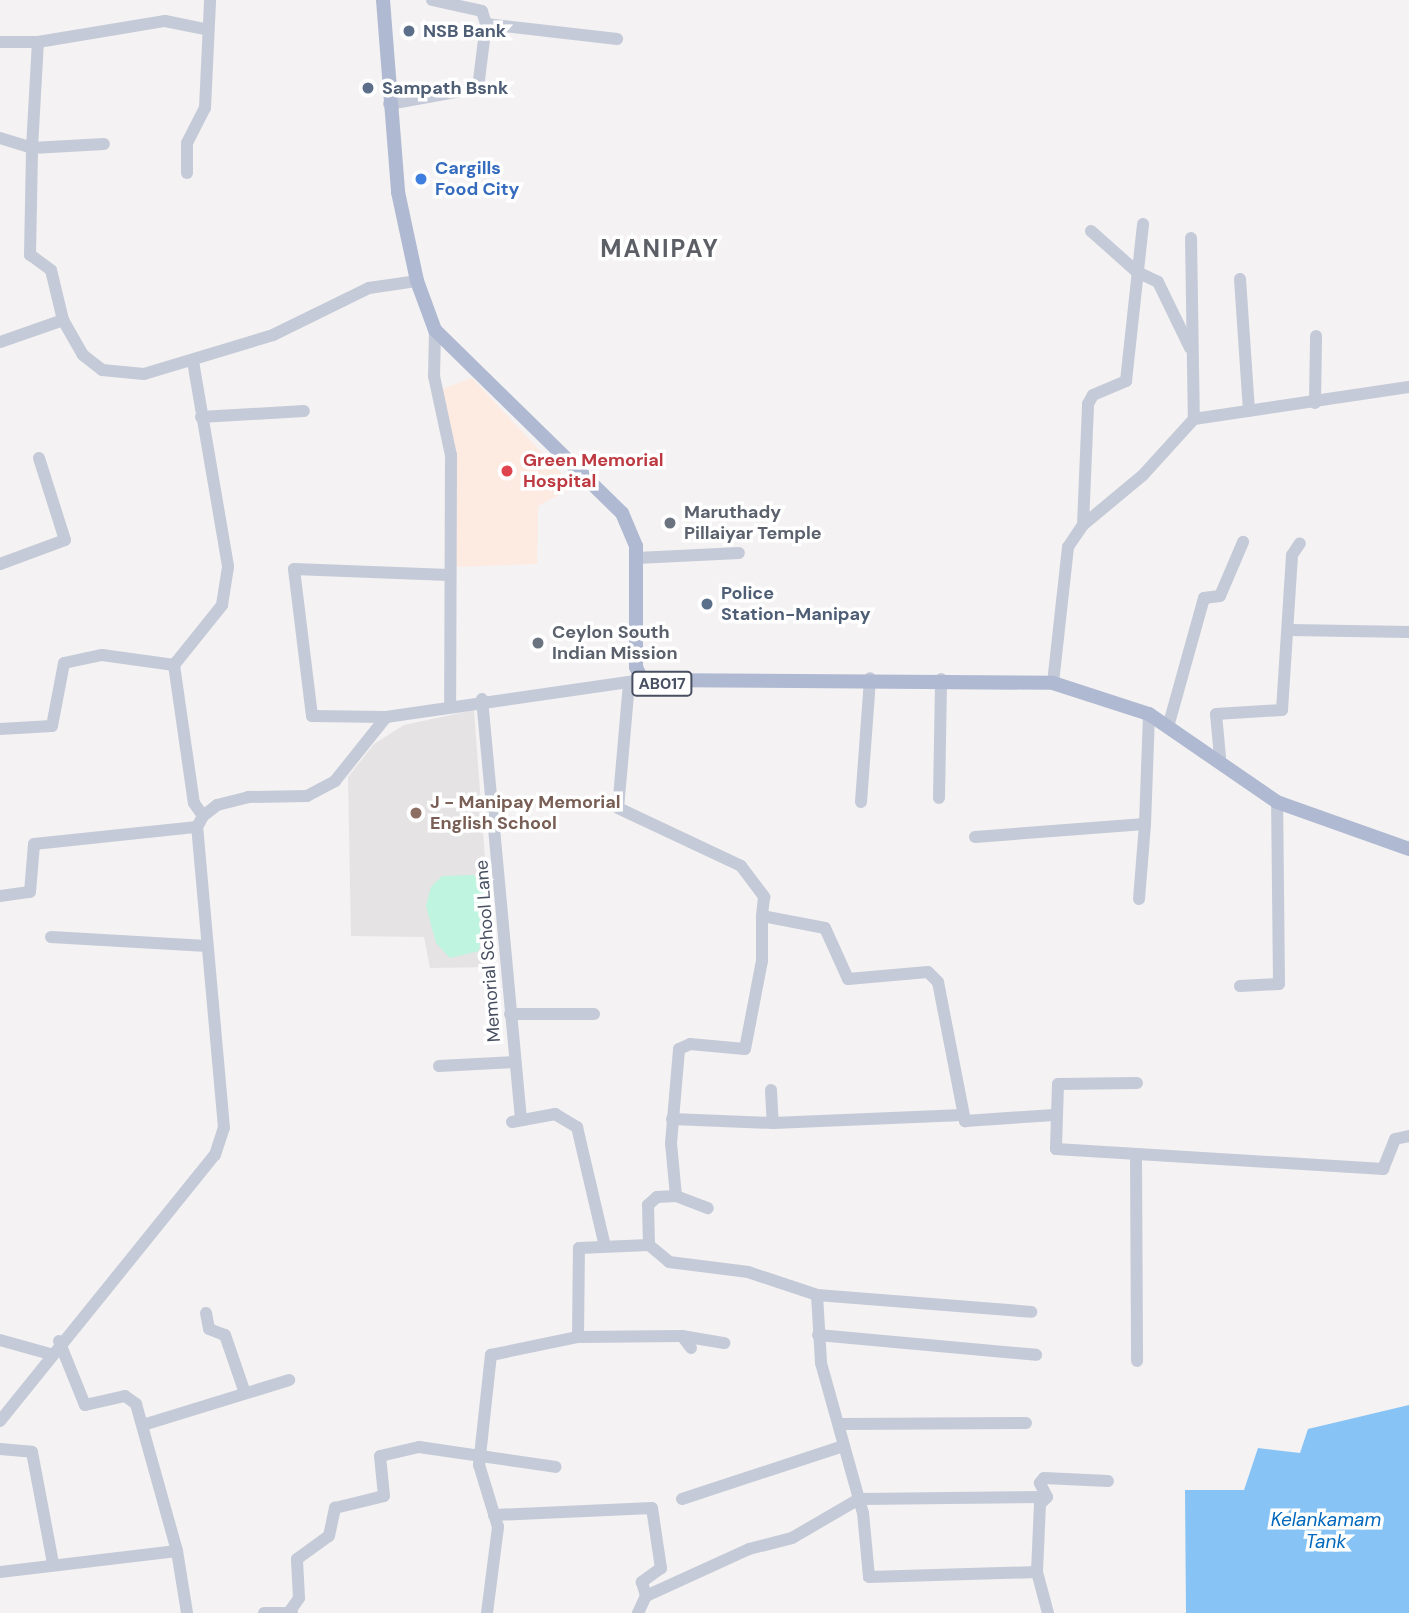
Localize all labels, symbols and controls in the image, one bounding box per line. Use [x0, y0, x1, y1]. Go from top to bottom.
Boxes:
place label: NSB Bank [423, 20, 506, 42]
marker: NSB Bank [401, 23, 417, 39]
place label: Sampath Bsnk [382, 77, 508, 99]
marker: Sampath Bsnk [360, 80, 376, 96]
place label: Cargills Food City [435, 158, 519, 200]
marker: Cargills Food City [413, 171, 429, 187]
district label: MANIPAY [601, 235, 719, 263]
place label: Green Memorial Hospital [523, 450, 664, 492]
marker: Green Memorial Hospital [497, 461, 517, 481]
place label: Maruthady Pillaiyar Temple [684, 502, 822, 544]
marker: Maruthady Pillaiyar Temple [662, 515, 678, 531]
place label: Police Station-Manipay [721, 583, 871, 626]
marker: Police Station-Manipay [699, 596, 715, 612]
place label: Ceylon South Indian Mission [552, 622, 678, 664]
marker: Ceylon South Indian Mission [530, 635, 546, 651]
road number: AB017 [630, 671, 694, 696]
place label: J - Manipay Memorial English School [430, 792, 621, 834]
marker: J - Manipay Memorial English School [408, 805, 424, 821]
street label: Memorial School Lane [471, 859, 505, 1043]
water label: Kelankamam Tank [1271, 1509, 1381, 1553]

